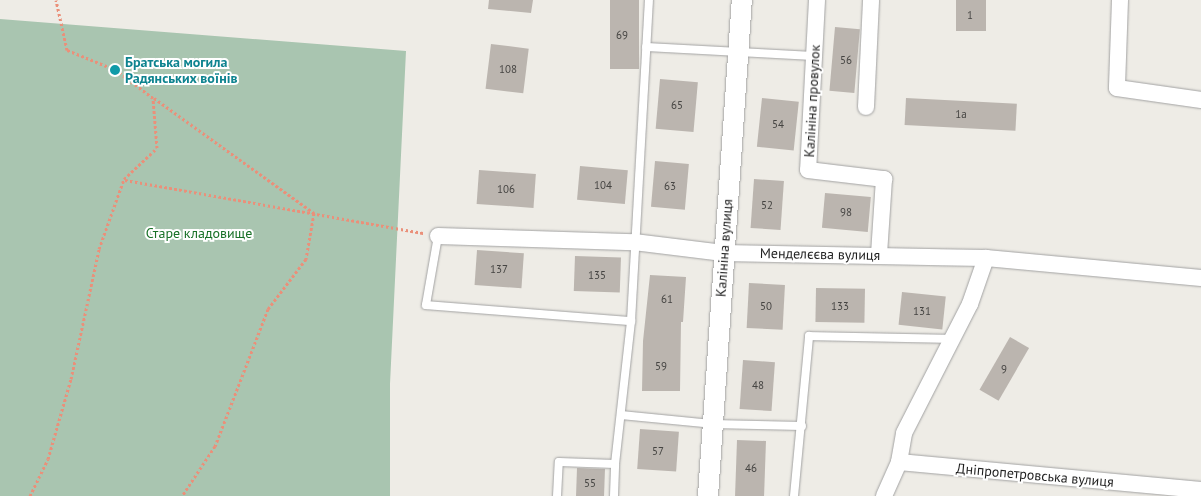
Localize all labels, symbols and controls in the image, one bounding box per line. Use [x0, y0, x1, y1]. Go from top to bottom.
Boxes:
house number: 1 [967, 8, 973, 22]
house number: 69 [616, 28, 628, 42]
street label: Калініна провулок [801, 44, 823, 158]
house number: 56 [840, 53, 852, 67]
place label: Братська могила Радянських воїнів [125, 54, 238, 86]
house number: 108 [499, 62, 517, 76]
marker: Братська могила Радянських воїнів [109, 64, 121, 76]
house number: 65 [671, 98, 683, 112]
house number: 1а [955, 107, 967, 121]
house number: 54 [772, 117, 784, 131]
house number: 104 [594, 178, 612, 192]
house number: 63 [664, 179, 676, 193]
house number: 106 [497, 182, 515, 196]
street label: Калініна вулиця [712, 198, 736, 298]
house number: 52 [761, 198, 773, 212]
house number: 98 [840, 205, 852, 219]
park label: Старе кладовище [146, 225, 252, 241]
street label: Менделєєва вулиця [760, 245, 880, 263]
house number: 137 [490, 262, 508, 276]
house number: 135 [588, 268, 606, 282]
house number: 61 [661, 292, 673, 306]
house number: 50 [760, 299, 772, 313]
house number: 133 [831, 299, 849, 313]
house number: 131 [913, 304, 931, 318]
house number: 59 [655, 359, 667, 373]
house number: 9 [1001, 362, 1007, 376]
house number: 48 [752, 378, 764, 392]
house number: 57 [652, 444, 664, 458]
street label: Дніпропетровська вулиця [956, 460, 1114, 490]
house number: 46 [745, 461, 757, 475]
house number: 55 [584, 476, 596, 490]

